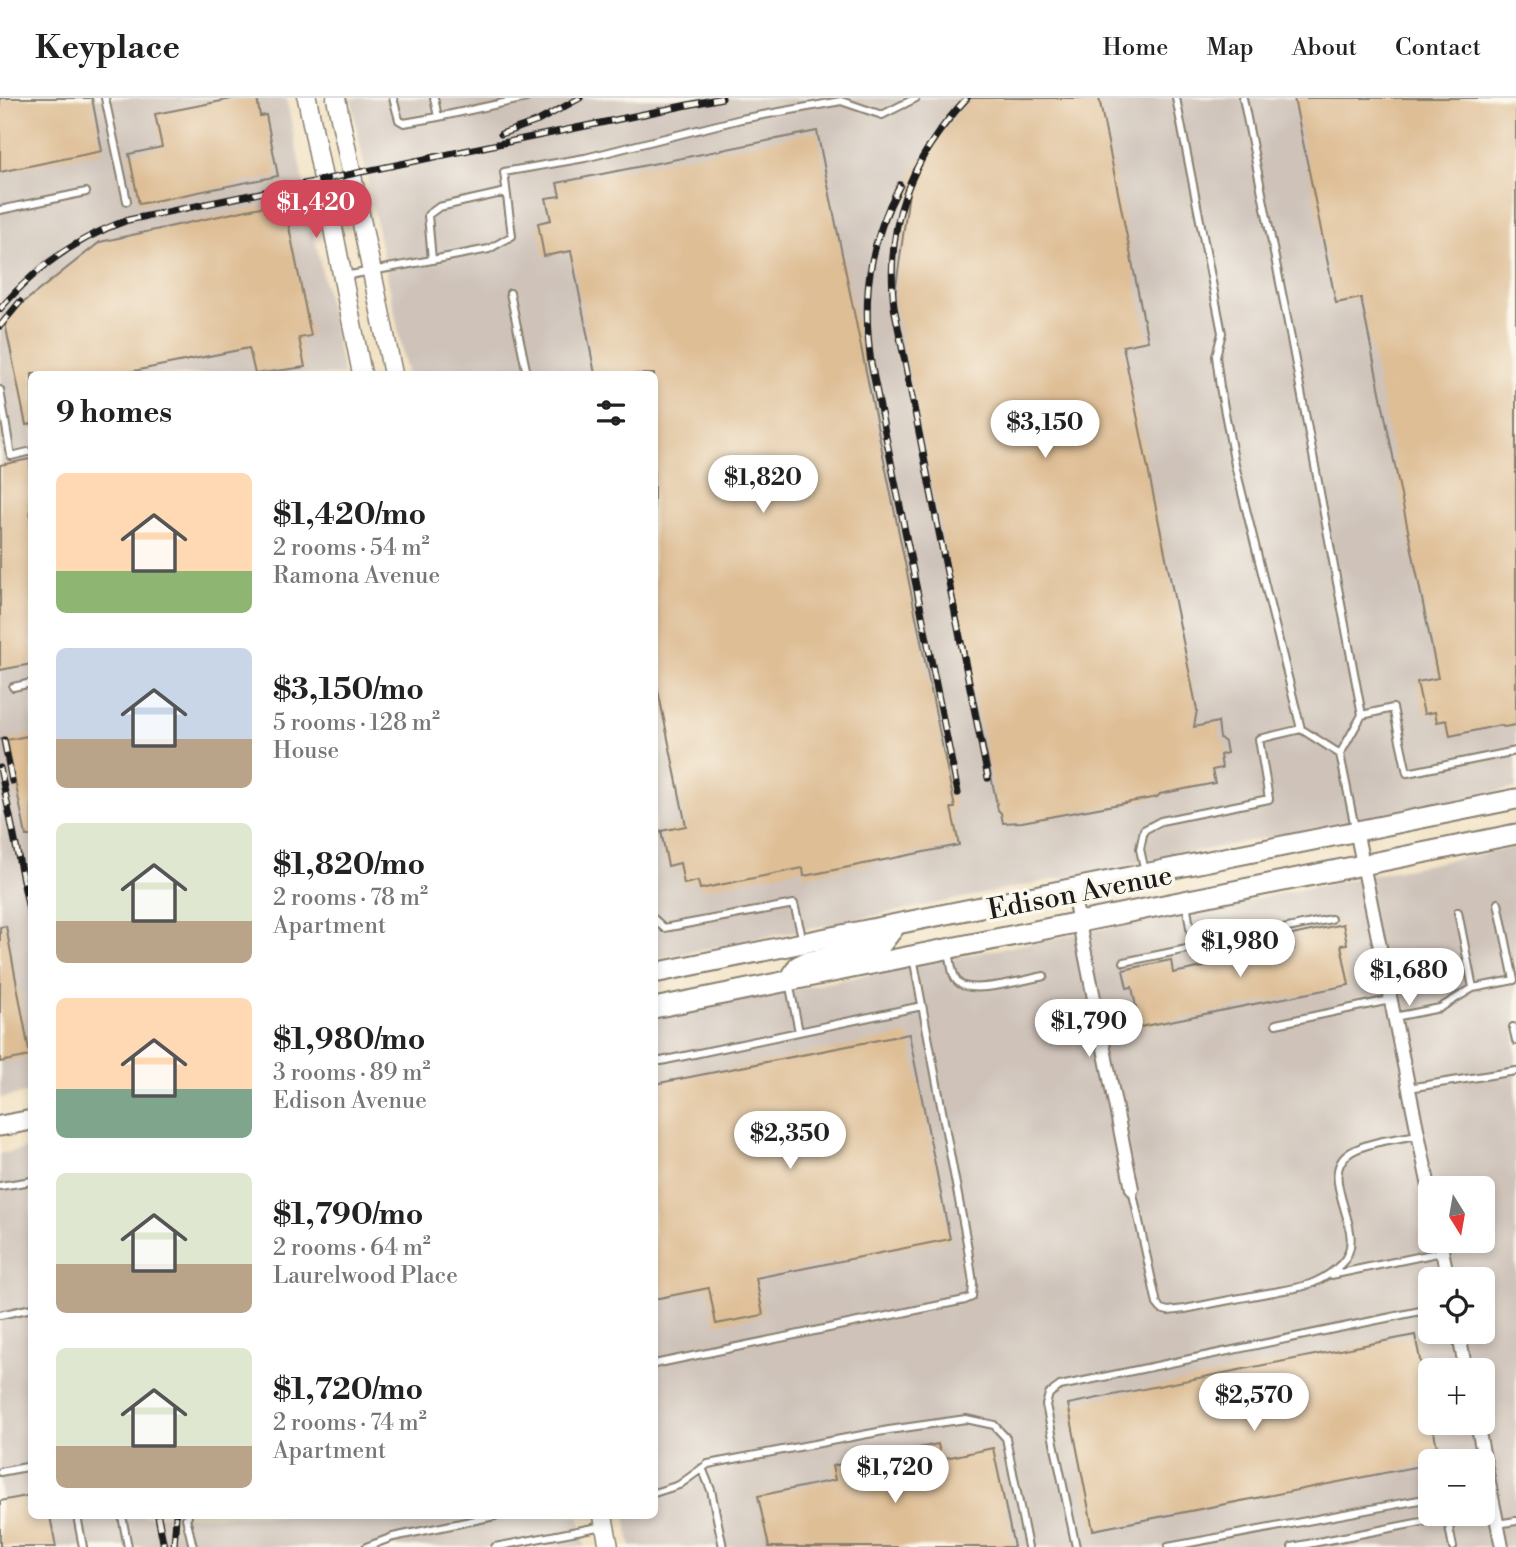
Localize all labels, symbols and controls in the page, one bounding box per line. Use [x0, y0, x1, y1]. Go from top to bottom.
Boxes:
text: Keyplace [35, 28, 180, 69]
text: Home [1103, 33, 1168, 63]
text: Map [1206, 33, 1254, 63]
text: About [1292, 33, 1357, 63]
text: Contact [1395, 33, 1481, 63]
pin: $1,420 [259, 180, 373, 240]
text: $1,420 [277, 189, 355, 217]
text: 9 homes [56, 394, 172, 432]
icon: filters [592, 394, 630, 432]
pin: $3,150 [988, 400, 1102, 460]
text: $3,150 [1007, 409, 1083, 437]
pin: $1,820 [706, 456, 820, 515]
text: $1,820 [724, 464, 802, 492]
text: $1,420/mo [273, 496, 426, 534]
icon: home [112, 501, 196, 585]
text: 2 rooms · 54 m² [273, 534, 430, 562]
text: Ramona Avenue [273, 562, 440, 590]
text: $3,150/mo [273, 671, 424, 709]
icon: home [112, 676, 196, 760]
text: 5 rooms · 128 m² [273, 709, 440, 737]
text: House [273, 737, 339, 765]
text: $1,820/mo [273, 846, 425, 884]
icon: home [112, 851, 196, 935]
street label: Edison Avenue [985, 858, 1175, 928]
text: 2 rooms · 78 m² [273, 884, 428, 912]
text: Apartment [273, 912, 386, 940]
pin: $1,980 [1183, 920, 1297, 979]
text: $1,980 [1201, 928, 1279, 956]
pin: $1,680 [1352, 948, 1466, 1008]
text: $1,680 [1370, 957, 1448, 985]
pin: $1,790 [1032, 1000, 1146, 1059]
text: $1,790 [1051, 1008, 1127, 1036]
text: $1,980/mo [273, 1021, 425, 1059]
icon: home [112, 1026, 196, 1110]
text: 3 rooms · 89 m² [273, 1059, 430, 1087]
text: Edison Avenue [273, 1087, 427, 1115]
pin: $2,350 [733, 1112, 847, 1171]
text: $2,350 [750, 1120, 830, 1148]
north arrow [1418, 1176, 1494, 1253]
map controls [1418, 1176, 1495, 1526]
text: $1,790/mo [273, 1196, 423, 1234]
icon: home [112, 1201, 196, 1285]
text: 2 rooms · 64 m² [273, 1234, 431, 1262]
text: Laurelwood Place [273, 1262, 458, 1290]
button: locate [1418, 1267, 1495, 1344]
button: + [1418, 1358, 1495, 1435]
text: $1,720/mo [273, 1371, 423, 1409]
pin: $2,570 [1197, 1374, 1311, 1433]
icon: home [112, 1376, 196, 1460]
text: $2,570 [1215, 1382, 1293, 1410]
text: 2 rooms · 74 m² [273, 1409, 427, 1437]
text: Apartment [273, 1437, 386, 1465]
pin: $1,720 [838, 1446, 952, 1505]
button: − [1418, 1449, 1495, 1526]
text: $1,720 [857, 1454, 933, 1482]

